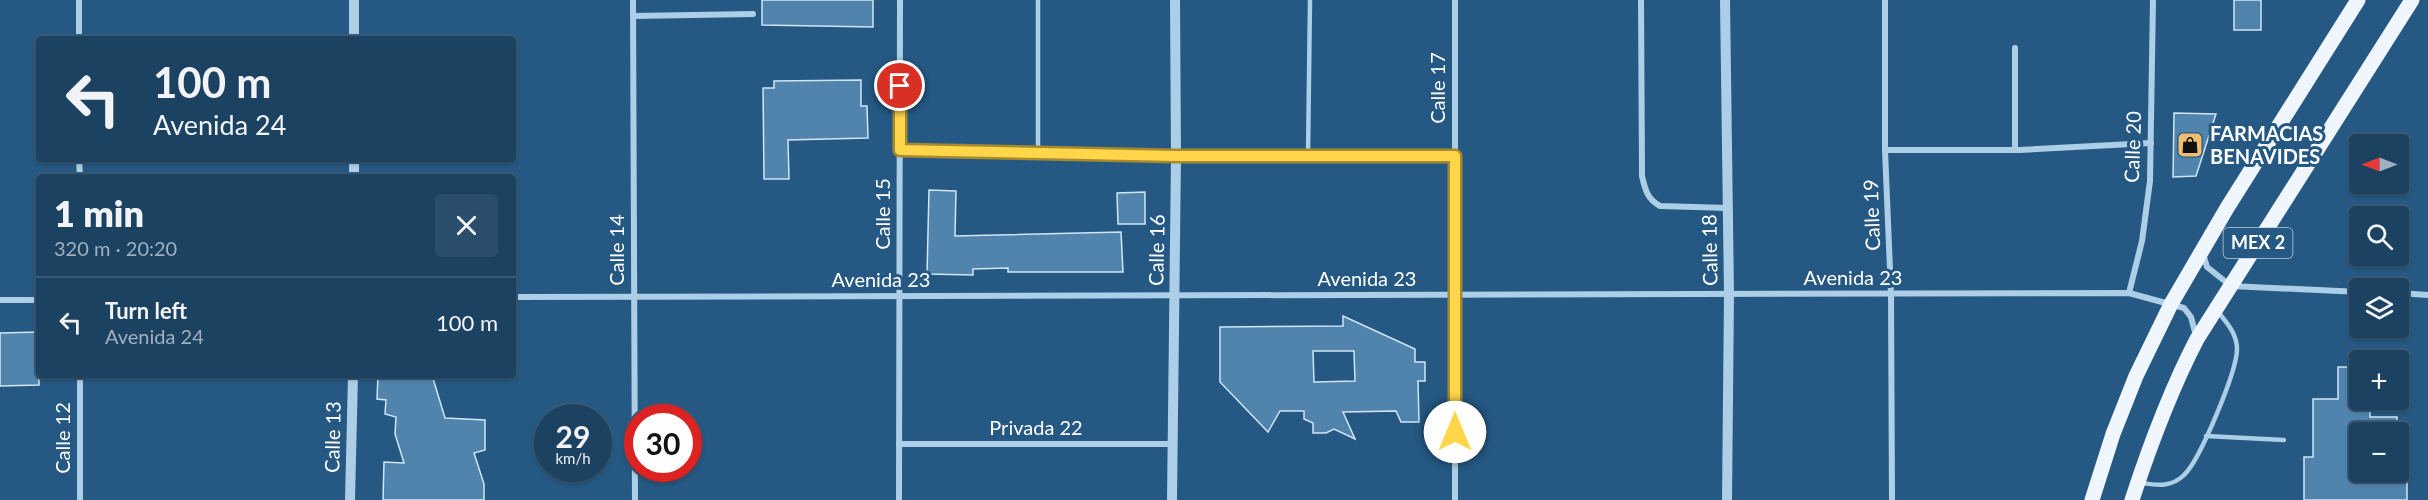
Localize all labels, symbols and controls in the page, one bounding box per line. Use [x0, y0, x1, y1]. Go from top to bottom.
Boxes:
street label: Calle 17 [1425, 52, 1449, 124]
text: 100 m [153, 57, 271, 107]
icon: left [54, 60, 132, 138]
pin [874, 60, 925, 111]
icon: arrive [883, 69, 916, 102]
text: Avenida 24 [153, 108, 286, 141]
street label: Calle 20 [2119, 111, 2145, 183]
place label: FARMACIAS BENAVIDES [2210, 121, 2323, 168]
shop icon: FARMACIAS BENAVIDES [2175, 130, 2205, 160]
north arrow [2349, 134, 2409, 194]
map controls [2349, 134, 2409, 482]
street label: Calle 15 [870, 178, 894, 250]
street label: Calle 19 [1858, 179, 1884, 251]
text: 1 min [54, 191, 144, 235]
button: close [435, 194, 498, 257]
button: search [2349, 206, 2409, 266]
street label: Calle 14 [604, 214, 628, 286]
street label: Calle 16 [1143, 214, 1169, 286]
street label: Calle 18 [1696, 214, 1722, 286]
road number: MEX 2 [2224, 228, 2292, 258]
text: 320 m · 20:20 [54, 236, 177, 260]
street label: Avenida 23 [1804, 265, 1902, 289]
street label: Avenida 23 [1318, 266, 1416, 290]
street label: Avenida 23 [832, 267, 930, 291]
button: layers [2349, 278, 2409, 338]
text: Turn left [105, 297, 187, 324]
icon: left [54, 306, 87, 339]
text: 100 m [436, 309, 498, 336]
text: Avenida 24 [105, 324, 204, 348]
button: + [2349, 350, 2409, 410]
position arrow [1423, 400, 1487, 464]
street label: Calle 13 [319, 401, 345, 473]
street label: Calle 12 [50, 402, 74, 474]
speed limit sign: 30 [624, 404, 702, 482]
street label: Privada 22 [989, 415, 1083, 439]
text: 29 [556, 418, 590, 454]
button: − [2349, 422, 2409, 482]
text: km/h [555, 449, 591, 467]

